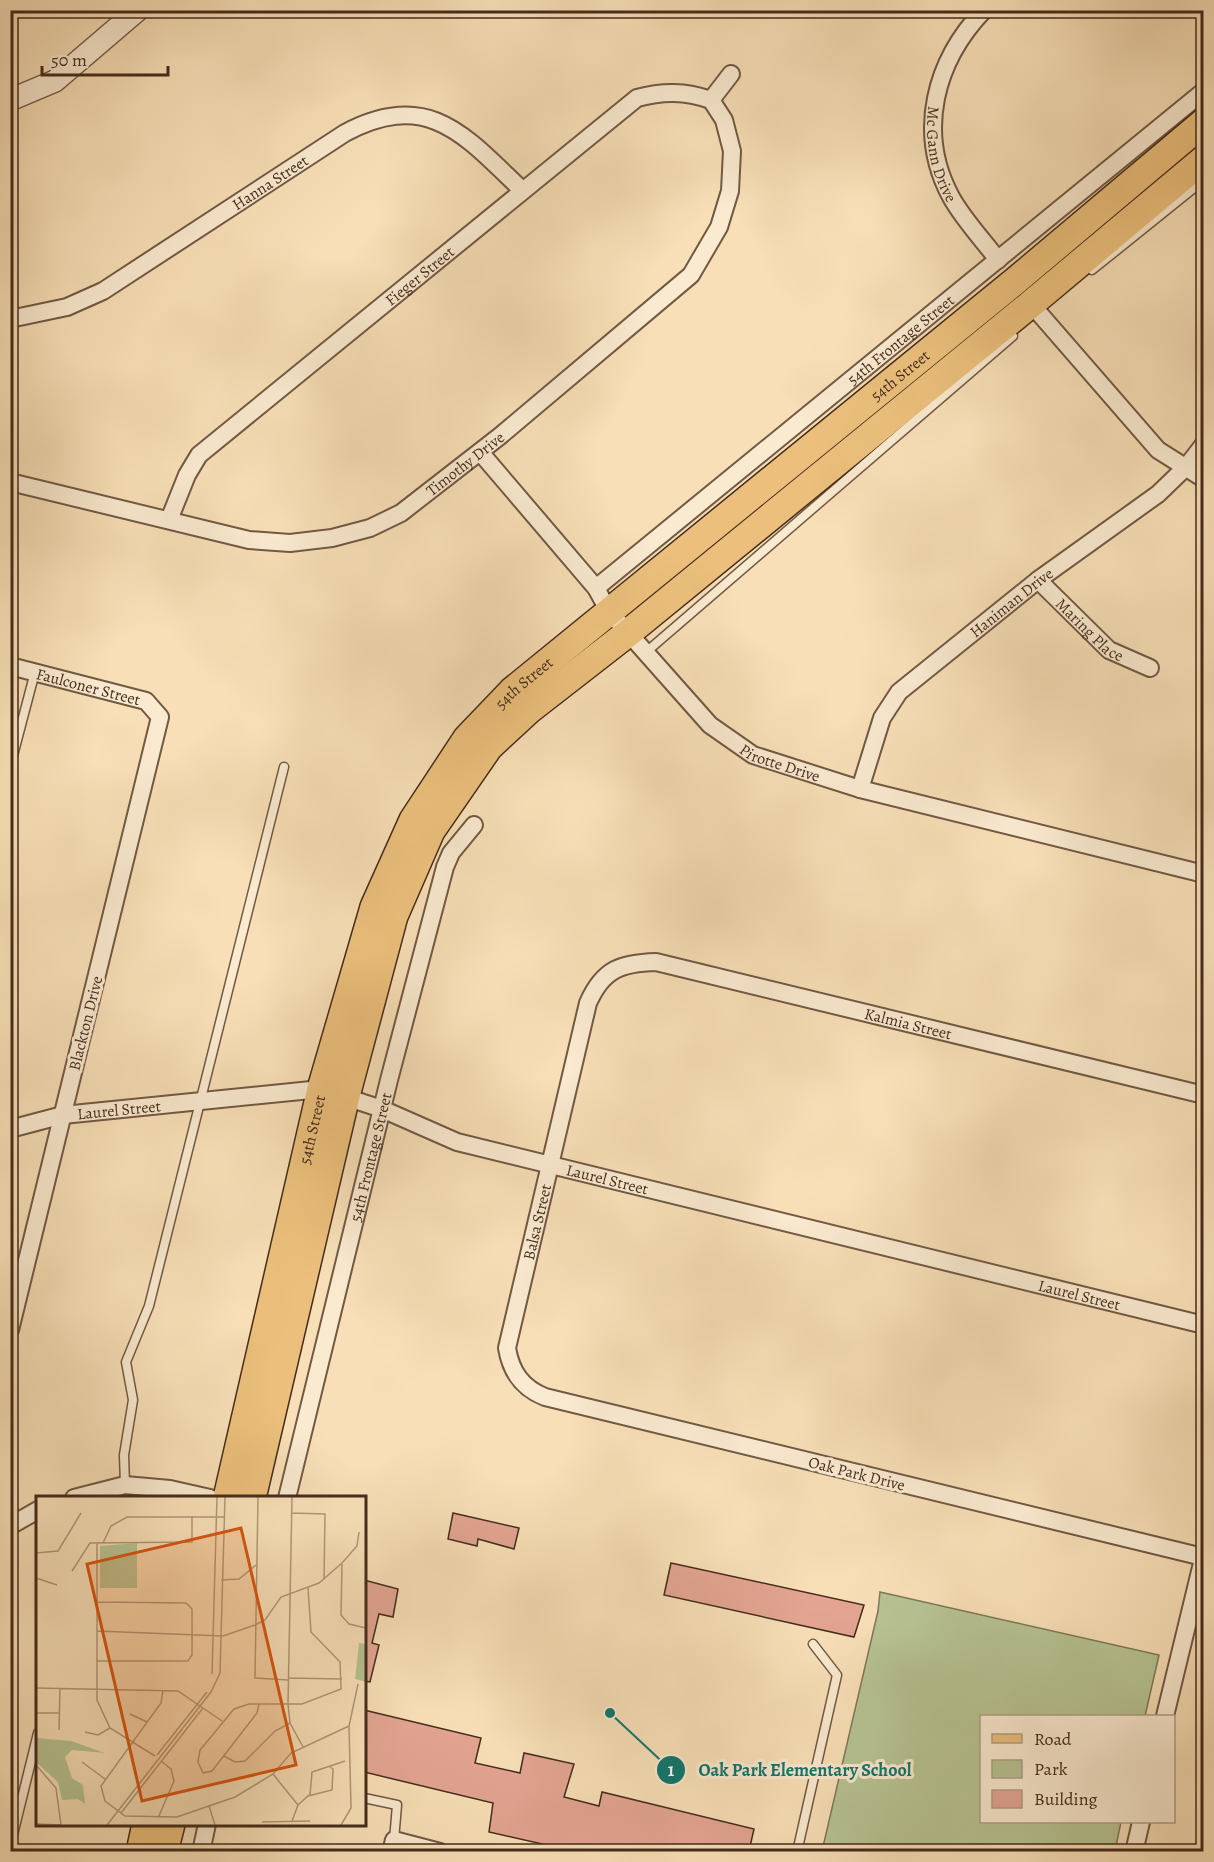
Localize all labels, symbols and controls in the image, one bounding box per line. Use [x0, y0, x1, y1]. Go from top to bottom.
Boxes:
scale bar [42, 39, 168, 77]
text: 50 m [51, 48, 87, 72]
street label: Mc Gann Drive [921, 105, 962, 206]
street label: Hanna Street [228, 150, 313, 216]
street label: Fieger Street [381, 241, 459, 311]
street label: 54th Frontage Street [843, 290, 959, 390]
street label: 54th Street [866, 345, 935, 407]
street label: Timothy Drive [422, 427, 509, 502]
street label: Haniman Drive [965, 563, 1058, 643]
street label: Maring Place [1050, 593, 1127, 667]
street label: 54th Street [490, 652, 558, 715]
street label: Faulconer Street [34, 663, 143, 711]
street label: Pirotte Drive [735, 739, 823, 788]
street label: Blackton Drive [64, 974, 108, 1073]
street label: Kalmia Street [862, 1003, 954, 1045]
street label: 54th Frontage Street [345, 1090, 398, 1224]
street label: 54th Street [294, 1093, 331, 1167]
street label: Laurel Street [76, 1095, 162, 1126]
street label: Laurel Street [564, 1159, 650, 1200]
street label: Balsa Street [518, 1182, 557, 1262]
street label: Laurel Street [1036, 1275, 1122, 1316]
street label: Oak Park Drive [806, 1451, 907, 1497]
inset map [36, 1496, 366, 1826]
legend [980, 1715, 1175, 1823]
text: Road [1034, 1727, 1072, 1751]
callout: Oak Park Elementary School [656, 1752, 923, 1788]
text: Park [1034, 1757, 1068, 1781]
text: 1 [668, 1758, 675, 1782]
text: Oak Park Elementary School [699, 1758, 912, 1782]
text: Building [1034, 1787, 1098, 1811]

